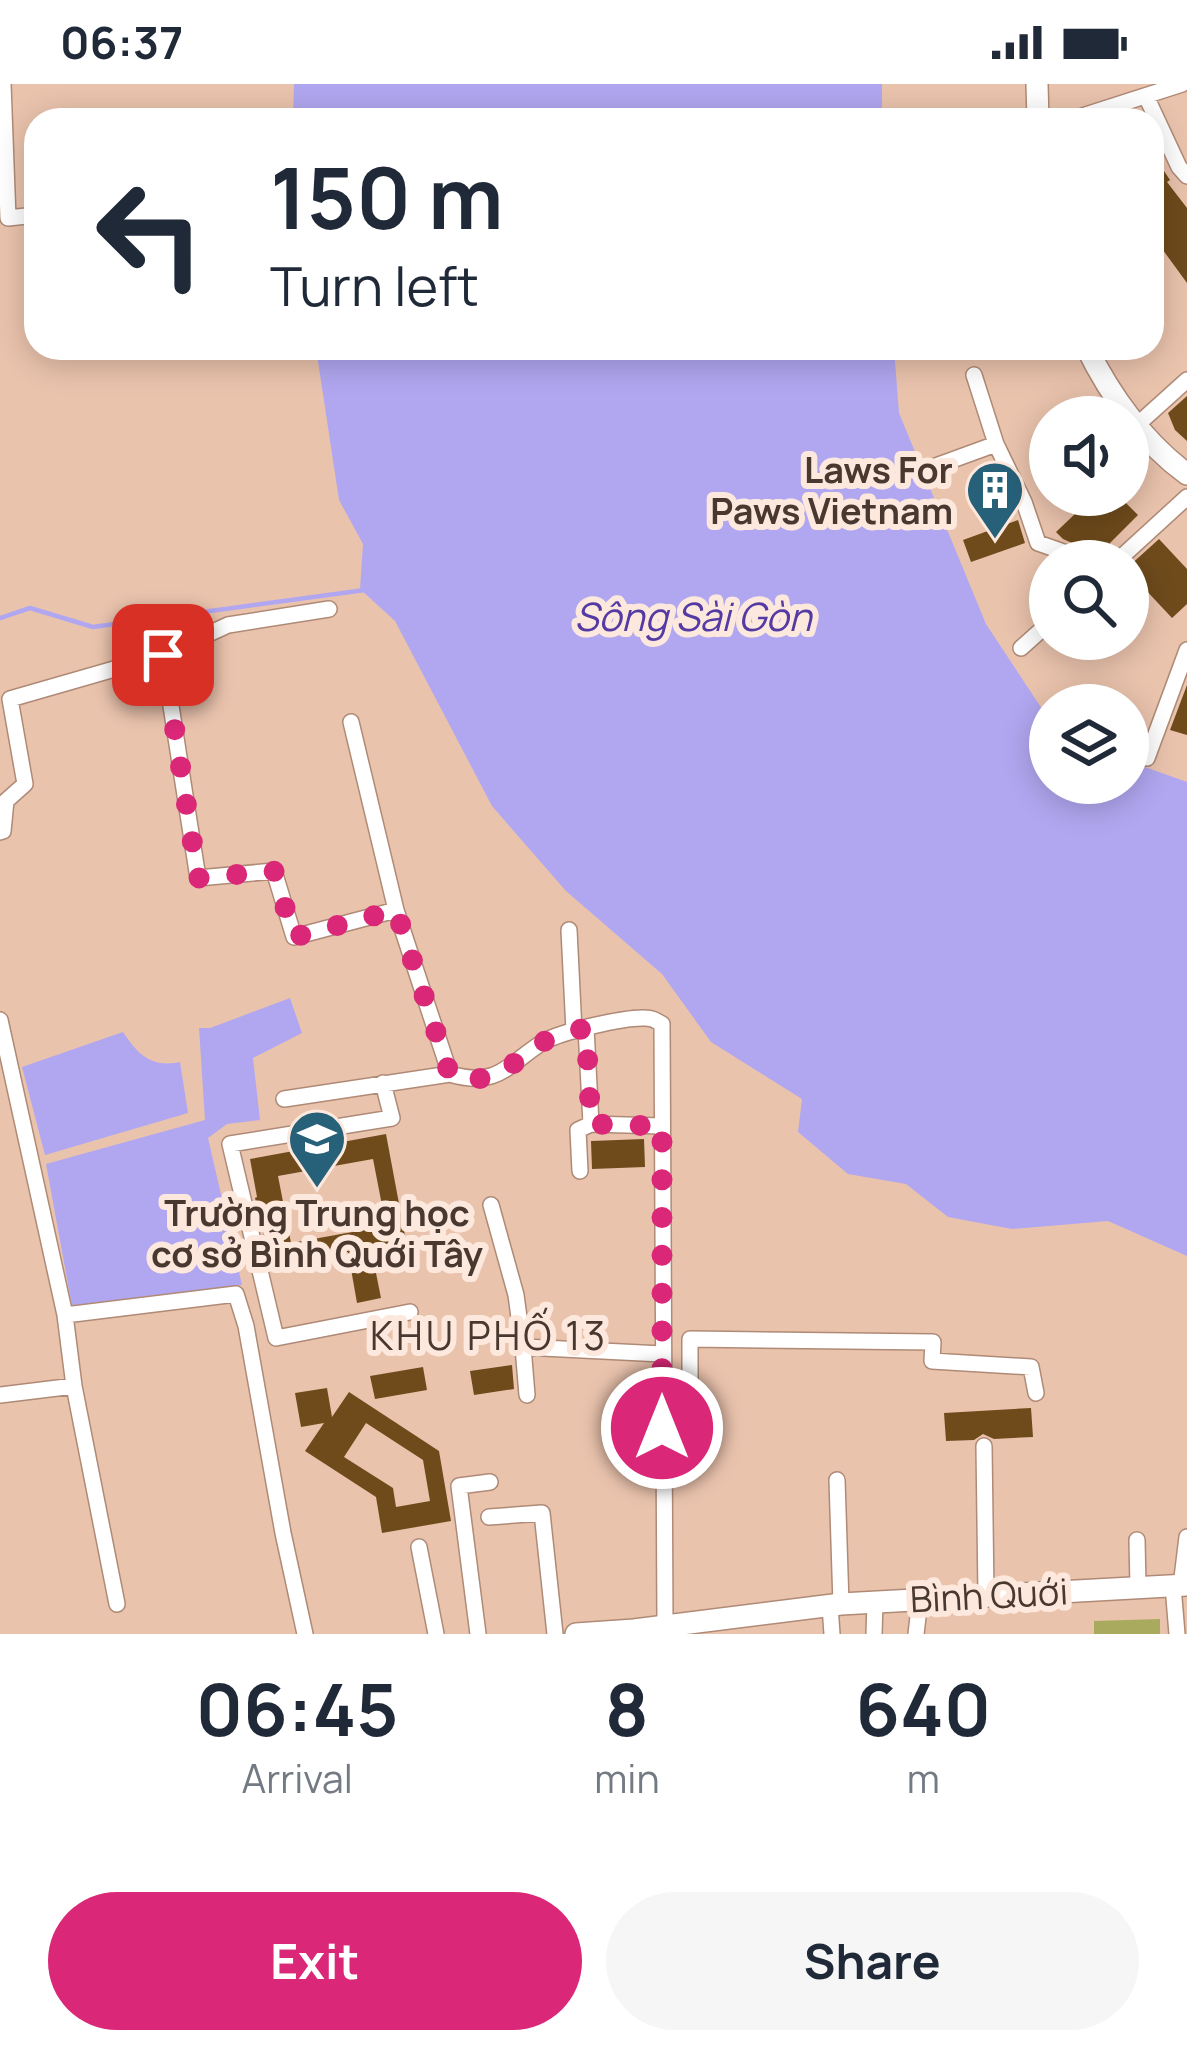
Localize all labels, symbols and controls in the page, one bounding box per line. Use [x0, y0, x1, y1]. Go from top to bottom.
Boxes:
text: 06:37 [60, 11, 183, 73]
text: 150 m [270, 139, 504, 254]
icon: left [72, 156, 228, 312]
text: Turn left [270, 248, 479, 322]
map controls [1029, 396, 1149, 804]
button: sound [1029, 396, 1149, 516]
place label: Laws For Paws Vietnam [710, 445, 953, 535]
building icon: Laws For Paws Vietnam [964, 459, 1026, 541]
button: search [1029, 540, 1149, 660]
water label: Sông Sài Gòn [574, 589, 814, 643]
pin [112, 604, 214, 706]
icon: arrive [130, 622, 196, 688]
button: layers [1029, 684, 1149, 804]
school or university icon: Trường Trung học cơ sở Bình Quới Tây [286, 1108, 348, 1190]
place label: Trường Trung học cơ sở Bình Quới Tây [151, 1188, 483, 1278]
district label: KHU PHỐ 13 [370, 1307, 608, 1362]
position arrow [599, 1365, 725, 1491]
street label: Bình Quới [909, 1566, 1069, 1624]
text: 06:45 [196, 1659, 399, 1758]
text: 8 [605, 1659, 649, 1758]
text: 640 [855, 1659, 991, 1758]
text: Arrival [241, 1751, 353, 1805]
text: min [594, 1751, 660, 1805]
text: m [907, 1751, 940, 1805]
button: Exit [48, 1892, 582, 2030]
button: Share [606, 1892, 1139, 2030]

